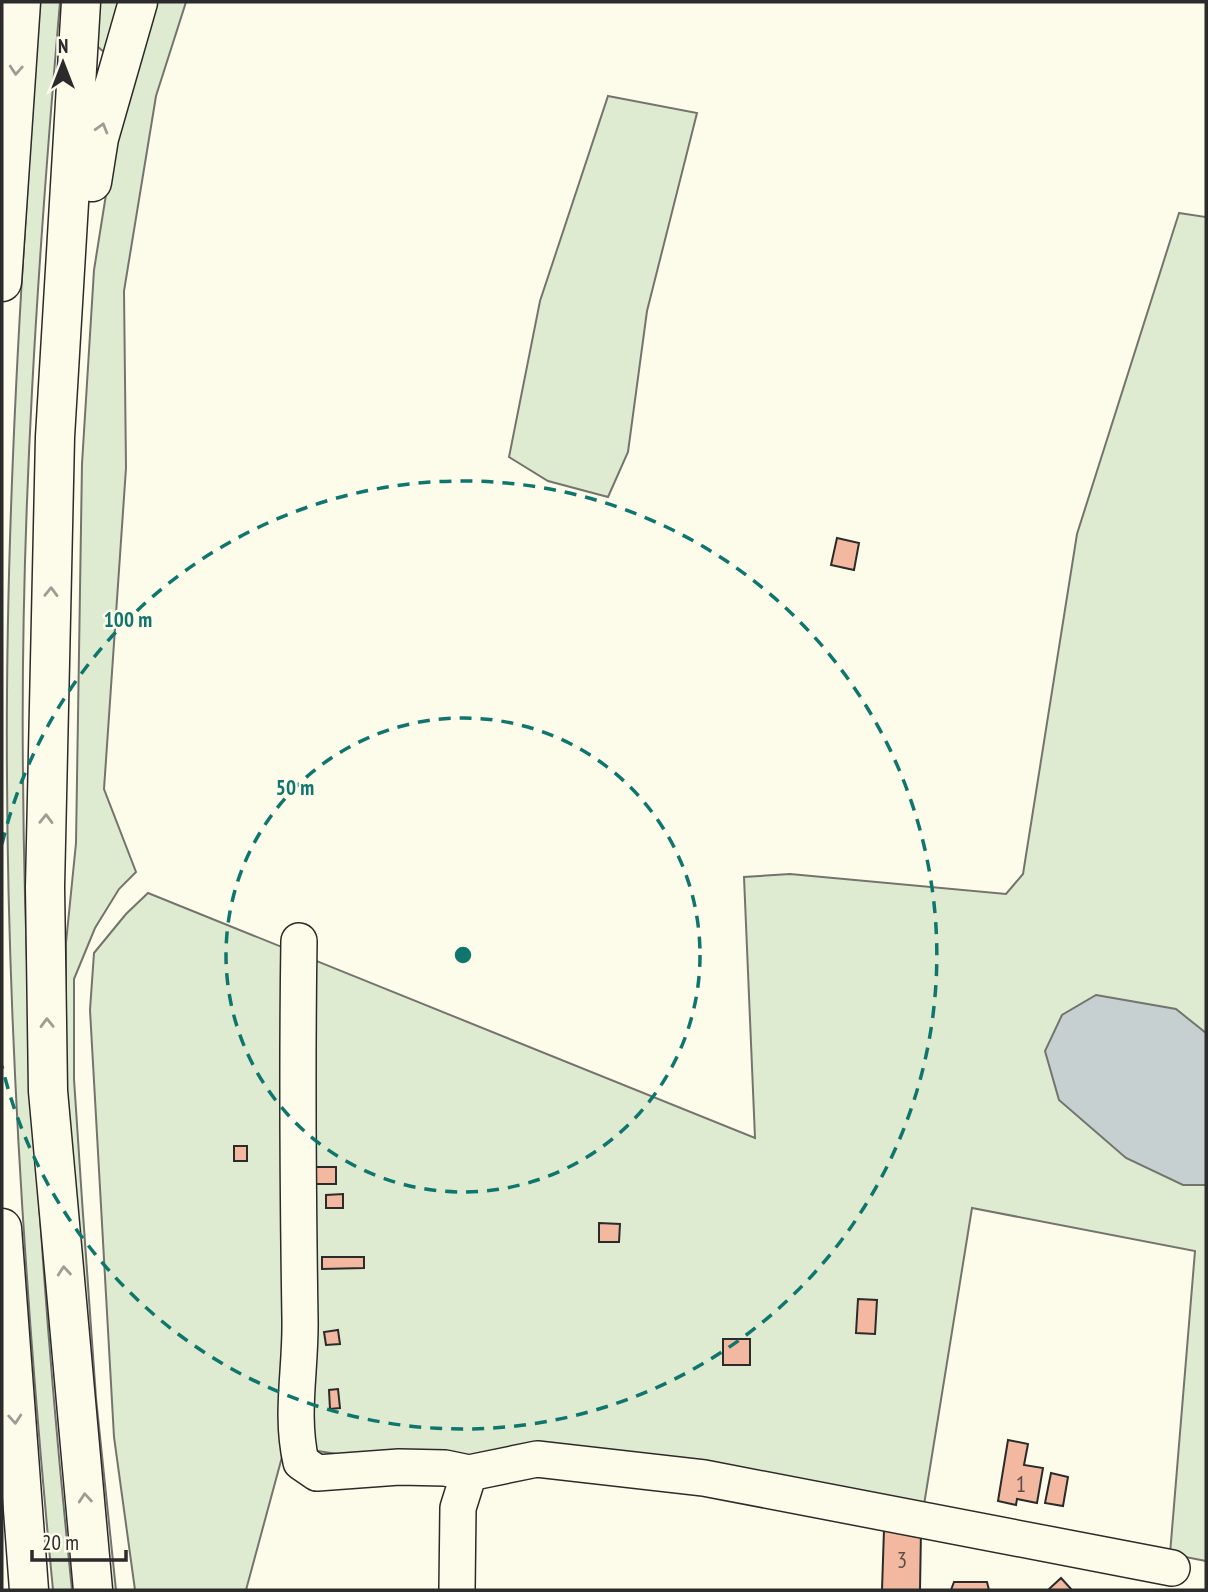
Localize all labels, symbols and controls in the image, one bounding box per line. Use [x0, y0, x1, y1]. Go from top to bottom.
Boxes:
north arrow [28, 28, 98, 98]
text: N [58, 34, 68, 58]
one-way arrow [9, 65, 24, 76]
one-way arrow [93, 122, 108, 134]
one-way arrow [44, 586, 59, 597]
text: 100 m [104, 606, 152, 633]
text: 50 m [276, 774, 314, 801]
one-way arrow [39, 813, 54, 824]
centre of rings [451, 943, 475, 967]
one-way arrow [39, 1017, 55, 1028]
one-way arrow [57, 1266, 72, 1277]
one-way arrow [7, 1414, 22, 1425]
house number: 1 [1016, 1469, 1026, 1498]
one-way arrow [78, 1492, 93, 1503]
scale bar [32, 1518, 126, 1562]
text: 20 m [42, 1529, 79, 1556]
house number: 3 [897, 1545, 907, 1574]

